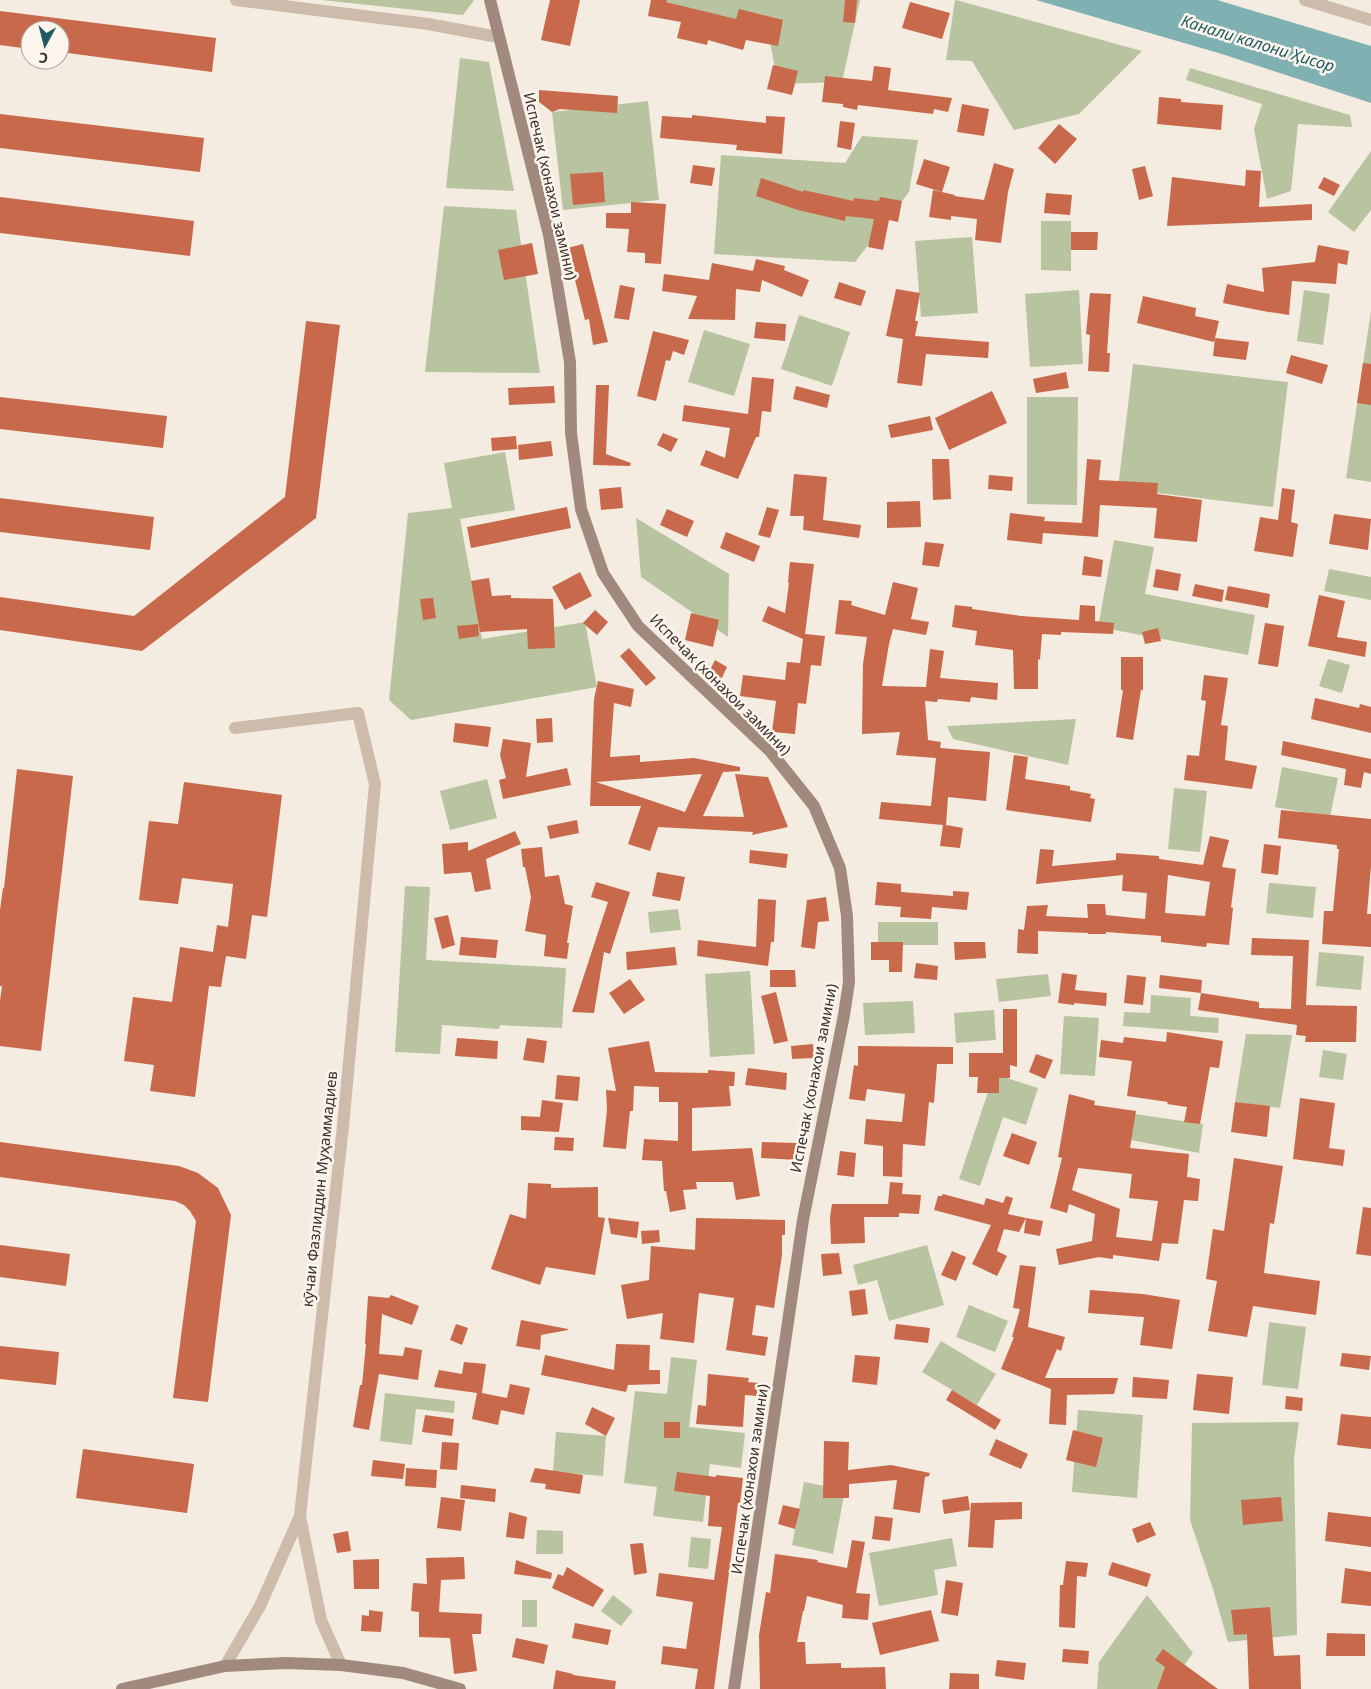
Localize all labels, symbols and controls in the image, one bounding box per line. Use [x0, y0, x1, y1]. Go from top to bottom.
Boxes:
water label: Канали калони Ҳисор [1179, 9, 1337, 77]
north arrow [20, 20, 70, 70]
text: С [38, 48, 49, 68]
street label: Испечак (хонахои замини) [520, 90, 582, 282]
street label: Испечак (хонахои замини) [646, 609, 796, 759]
street label: Испечак (хонахои замини) [785, 982, 841, 1174]
street label: кӯчаи Фазлиддин Муҳаммадиев [297, 1070, 341, 1308]
street label: Испечак (хонахои замини) [726, 1383, 772, 1575]

